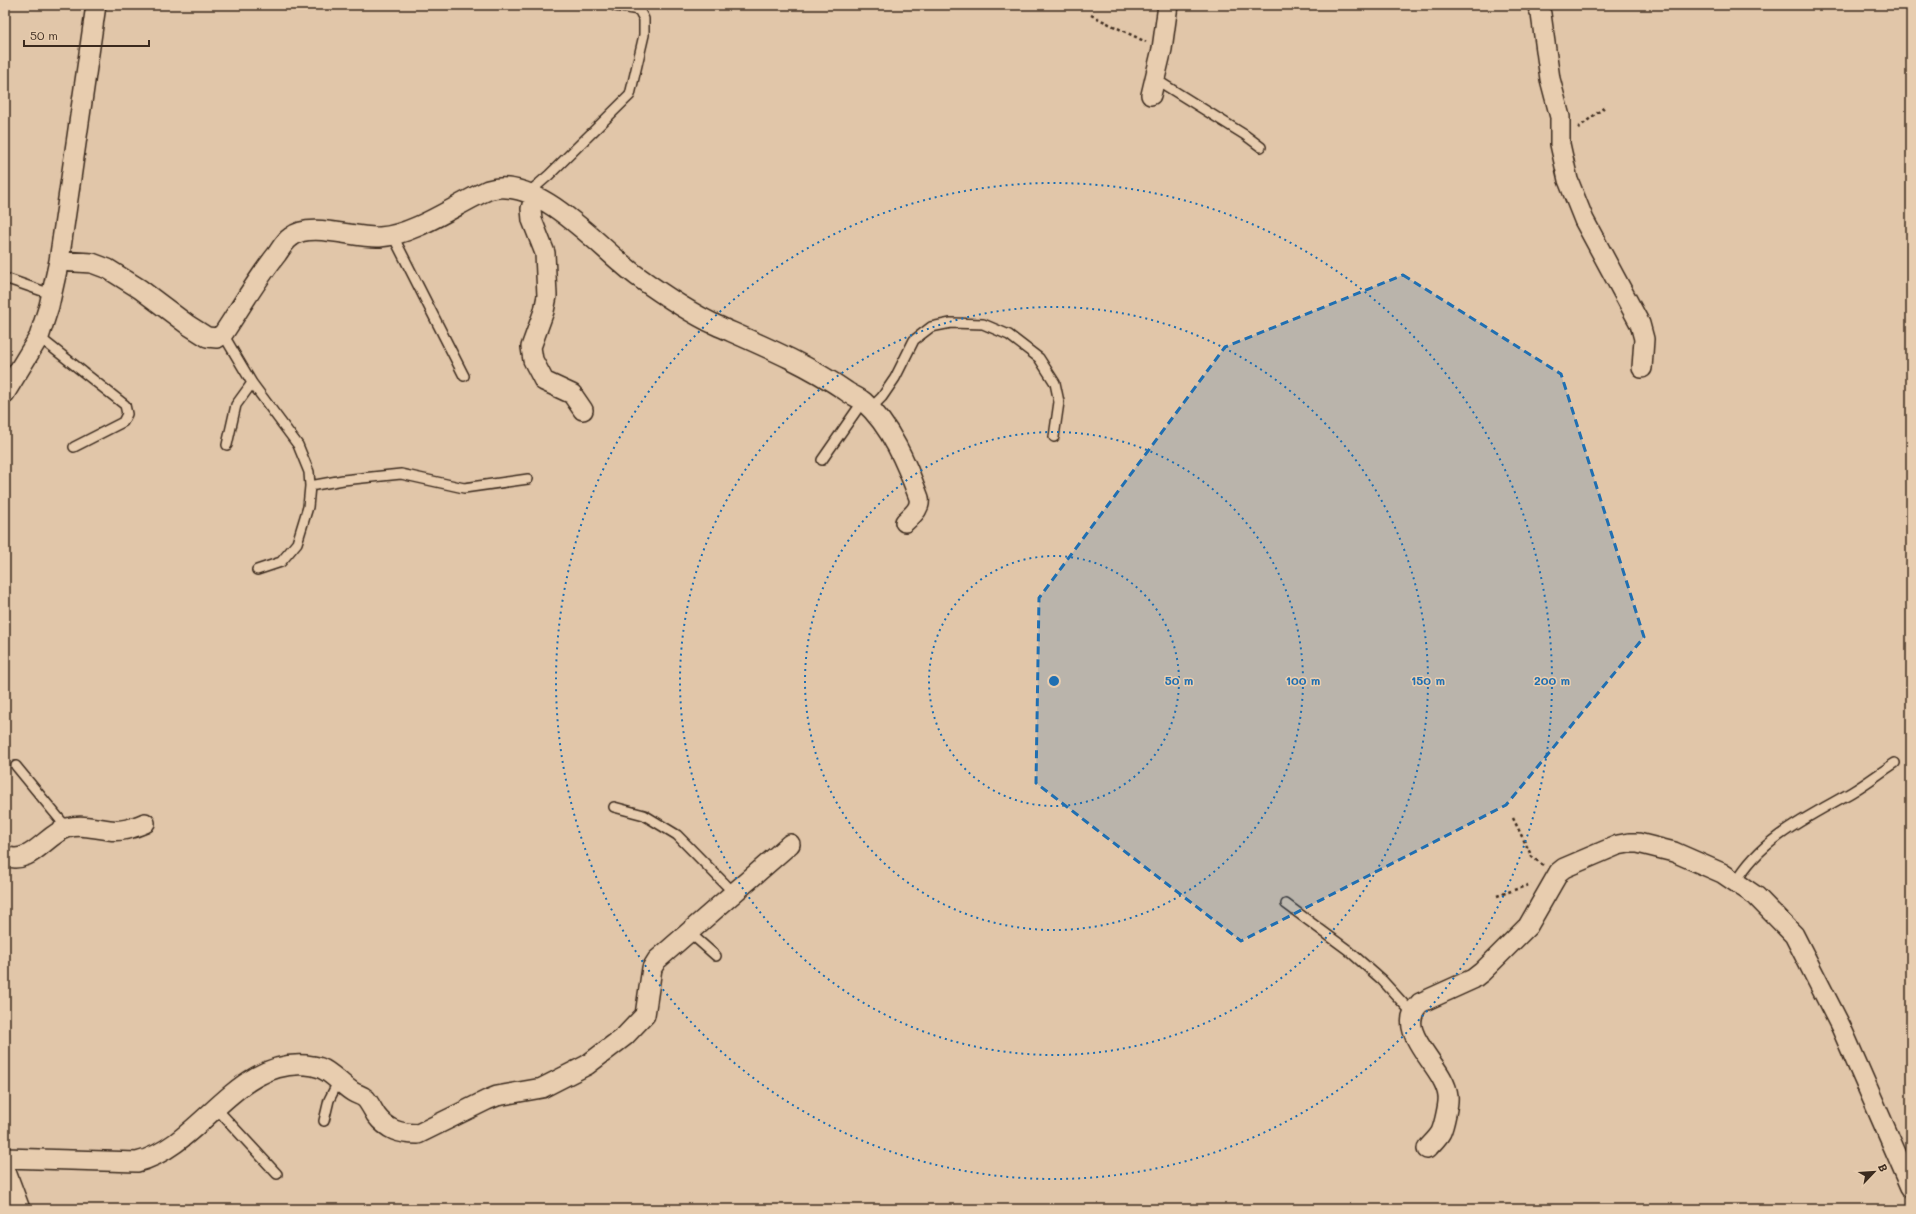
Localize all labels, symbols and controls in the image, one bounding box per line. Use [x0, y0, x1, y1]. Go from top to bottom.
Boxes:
scale bar [24, 22, 149, 48]
text: 50 m [30, 27, 58, 43]
text: 50 m [1165, 672, 1193, 688]
text: 100 m [1286, 672, 1320, 688]
text: 150 m [1411, 672, 1445, 688]
text: 200 m [1534, 672, 1570, 688]
centre of rings [1047, 674, 1061, 688]
north arrow [1854, 1152, 1894, 1192]
text: B [1875, 1161, 1892, 1174]

